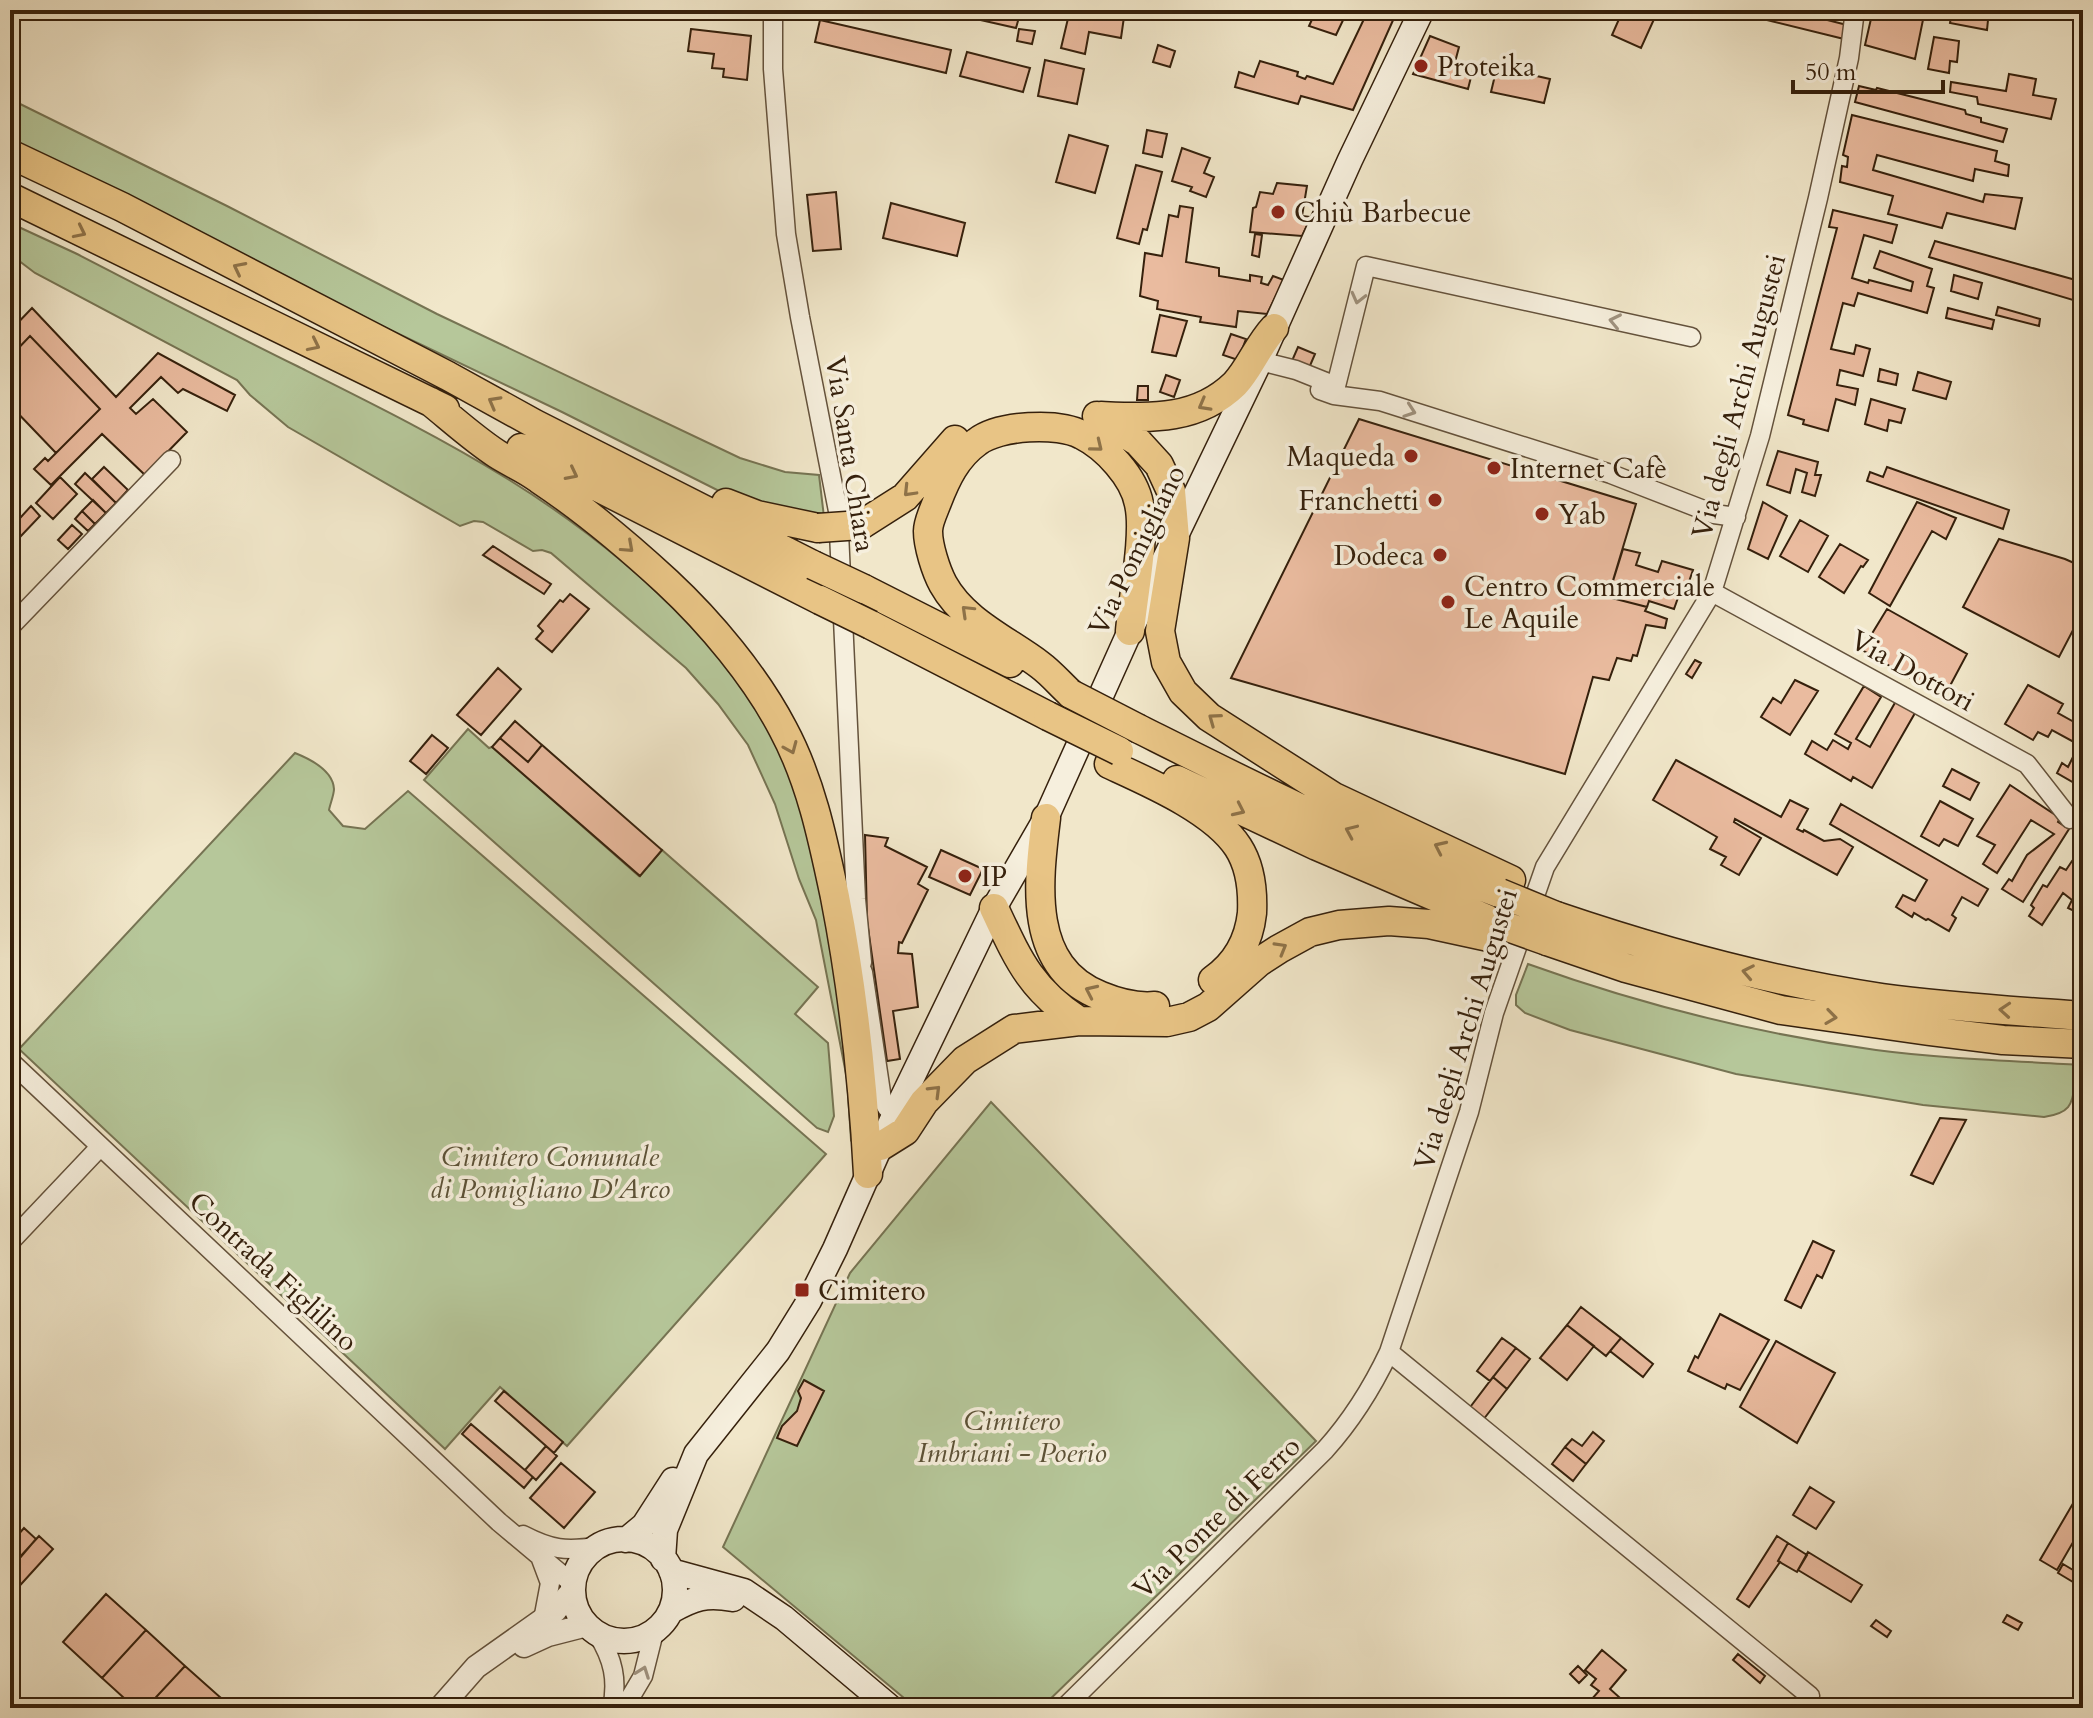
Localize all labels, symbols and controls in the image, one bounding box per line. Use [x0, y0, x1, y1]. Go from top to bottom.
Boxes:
scale bar [1793, 44, 1943, 94]
place label: Proteika [1437, 48, 1535, 86]
text: 50 m [1805, 56, 1857, 89]
marker: Proteika [1412, 57, 1430, 75]
place label: Chiù Barbecue [1294, 194, 1471, 232]
marker: Chiù Barbecue [1269, 203, 1287, 221]
one-way arrow [72, 222, 86, 238]
street label: Via degli Archi Augustei [1683, 250, 1795, 543]
one-way arrow [233, 262, 248, 277]
one-way arrow [1350, 291, 1367, 305]
one-way arrow [1609, 313, 1622, 330]
one-way arrow [306, 335, 320, 351]
street label: Via Santa Chiara [816, 354, 884, 555]
one-way arrow [1198, 395, 1213, 411]
one-way arrow [488, 396, 503, 412]
one-way arrow [1402, 401, 1416, 418]
one-way arrow [1088, 437, 1103, 451]
place label: Maqueda [1286, 438, 1395, 476]
marker: Maqueda [1402, 447, 1420, 465]
place label: Internet Cafè [1510, 450, 1667, 488]
street label: Via Pomigliano [1079, 459, 1195, 642]
marker: Internet Cafè [1485, 459, 1503, 477]
one-way arrow [563, 464, 578, 479]
one-way arrow [904, 482, 918, 496]
place label: Franchetti [1298, 482, 1419, 520]
marker: Franchetti [1426, 491, 1444, 509]
place label: Yab [1558, 496, 1606, 534]
marker: Yab [1533, 505, 1551, 523]
place label: Dodeca [1334, 537, 1424, 575]
one-way arrow [618, 538, 633, 552]
marker: Dodeca [1431, 546, 1449, 564]
place label: Centro Commerciale Le Aquile [1464, 568, 1715, 638]
marker: Centro Commerciale Le Aquile [1439, 593, 1457, 611]
one-way arrow [962, 606, 976, 620]
street label: Via Dottori [1843, 621, 1982, 721]
one-way arrow [1209, 714, 1223, 729]
one-way arrow [781, 739, 797, 754]
one-way arrow [1231, 800, 1246, 816]
one-way arrow [1344, 825, 1359, 841]
one-way arrow [1434, 841, 1448, 857]
place label: IP [981, 858, 1007, 896]
marker: IP [956, 867, 974, 885]
street label: Via degli Archi Augustei [1405, 884, 1527, 1175]
one-way arrow [1272, 942, 1287, 958]
one-way arrow [1742, 964, 1756, 981]
one-way arrow [1084, 985, 1099, 1001]
one-way arrow [1998, 1002, 2011, 1019]
one-way arrow [1824, 1008, 1838, 1025]
one-way arrow [926, 1086, 940, 1100]
park label: Cimitero Comunale di Pomigliano D'Arco [430, 1138, 670, 1208]
street label: Contrada Figlilino [180, 1183, 366, 1360]
place label: Cimitero [818, 1272, 926, 1310]
marker: Cimitero [793, 1281, 811, 1299]
park label: Cimitero Imbriani - Poerio [917, 1402, 1107, 1472]
street label: Via Ponte di Ferro [1125, 1428, 1309, 1608]
one-way arrow [633, 1666, 650, 1680]

